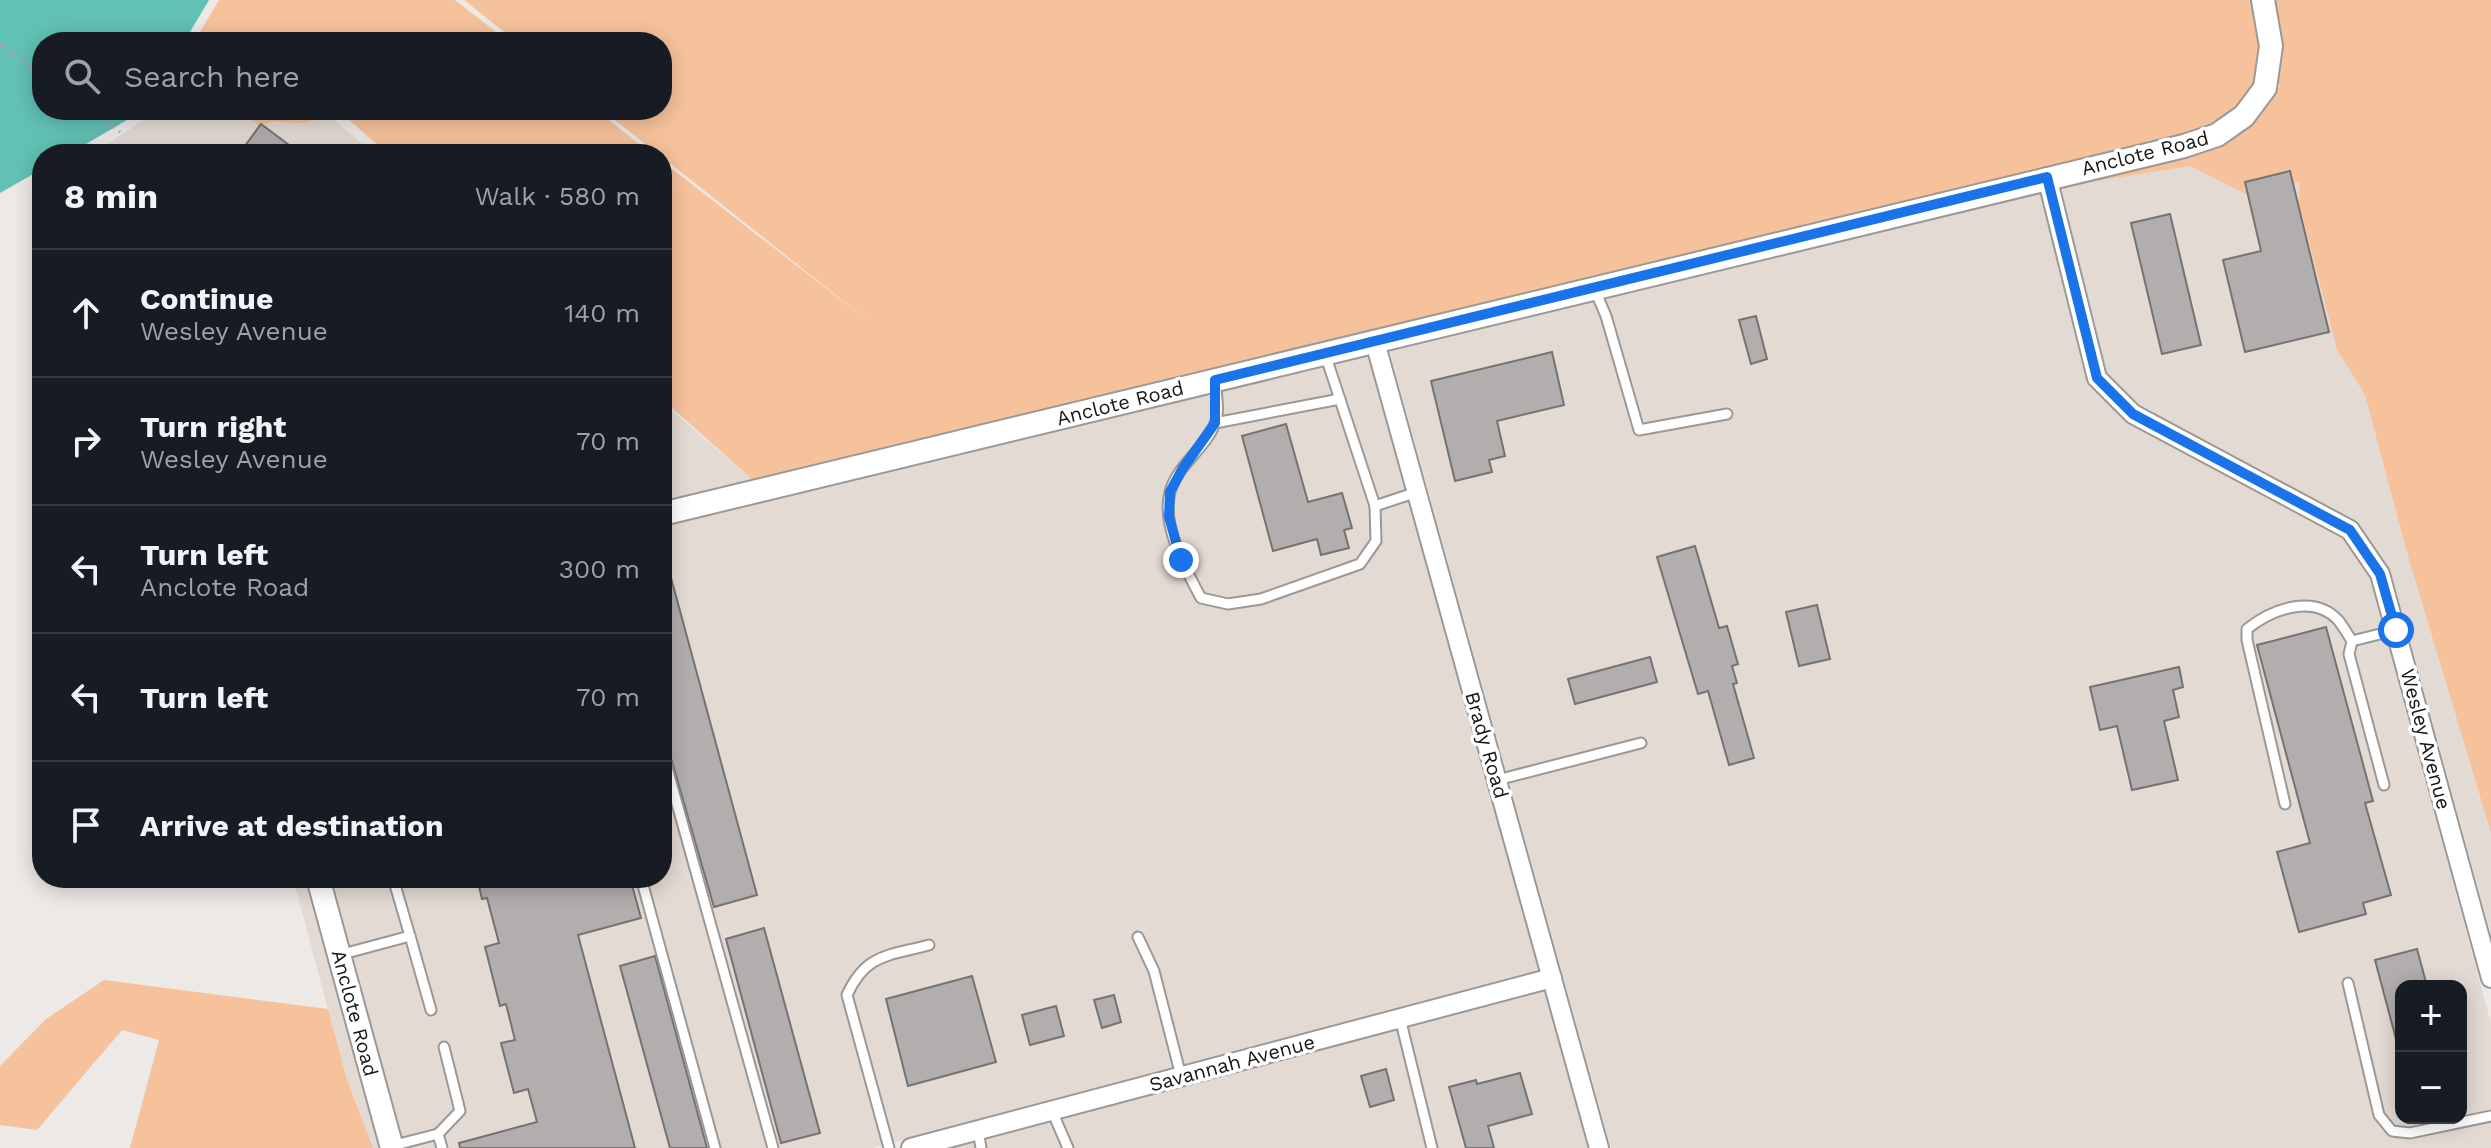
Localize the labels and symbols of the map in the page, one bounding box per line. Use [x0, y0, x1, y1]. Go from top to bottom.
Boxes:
street label: Anclote Road [2079, 126, 2211, 180]
street label: Anclote Road [1054, 376, 1186, 430]
route end [1163, 542, 1199, 578]
route start [2378, 612, 2414, 648]
street label: Wesley Avenue [2396, 666, 2456, 812]
street label: Brady Road [1460, 689, 1514, 801]
street label: Anclote Road [327, 947, 383, 1079]
street label: Savannah Avenue [1147, 1029, 1317, 1097]

